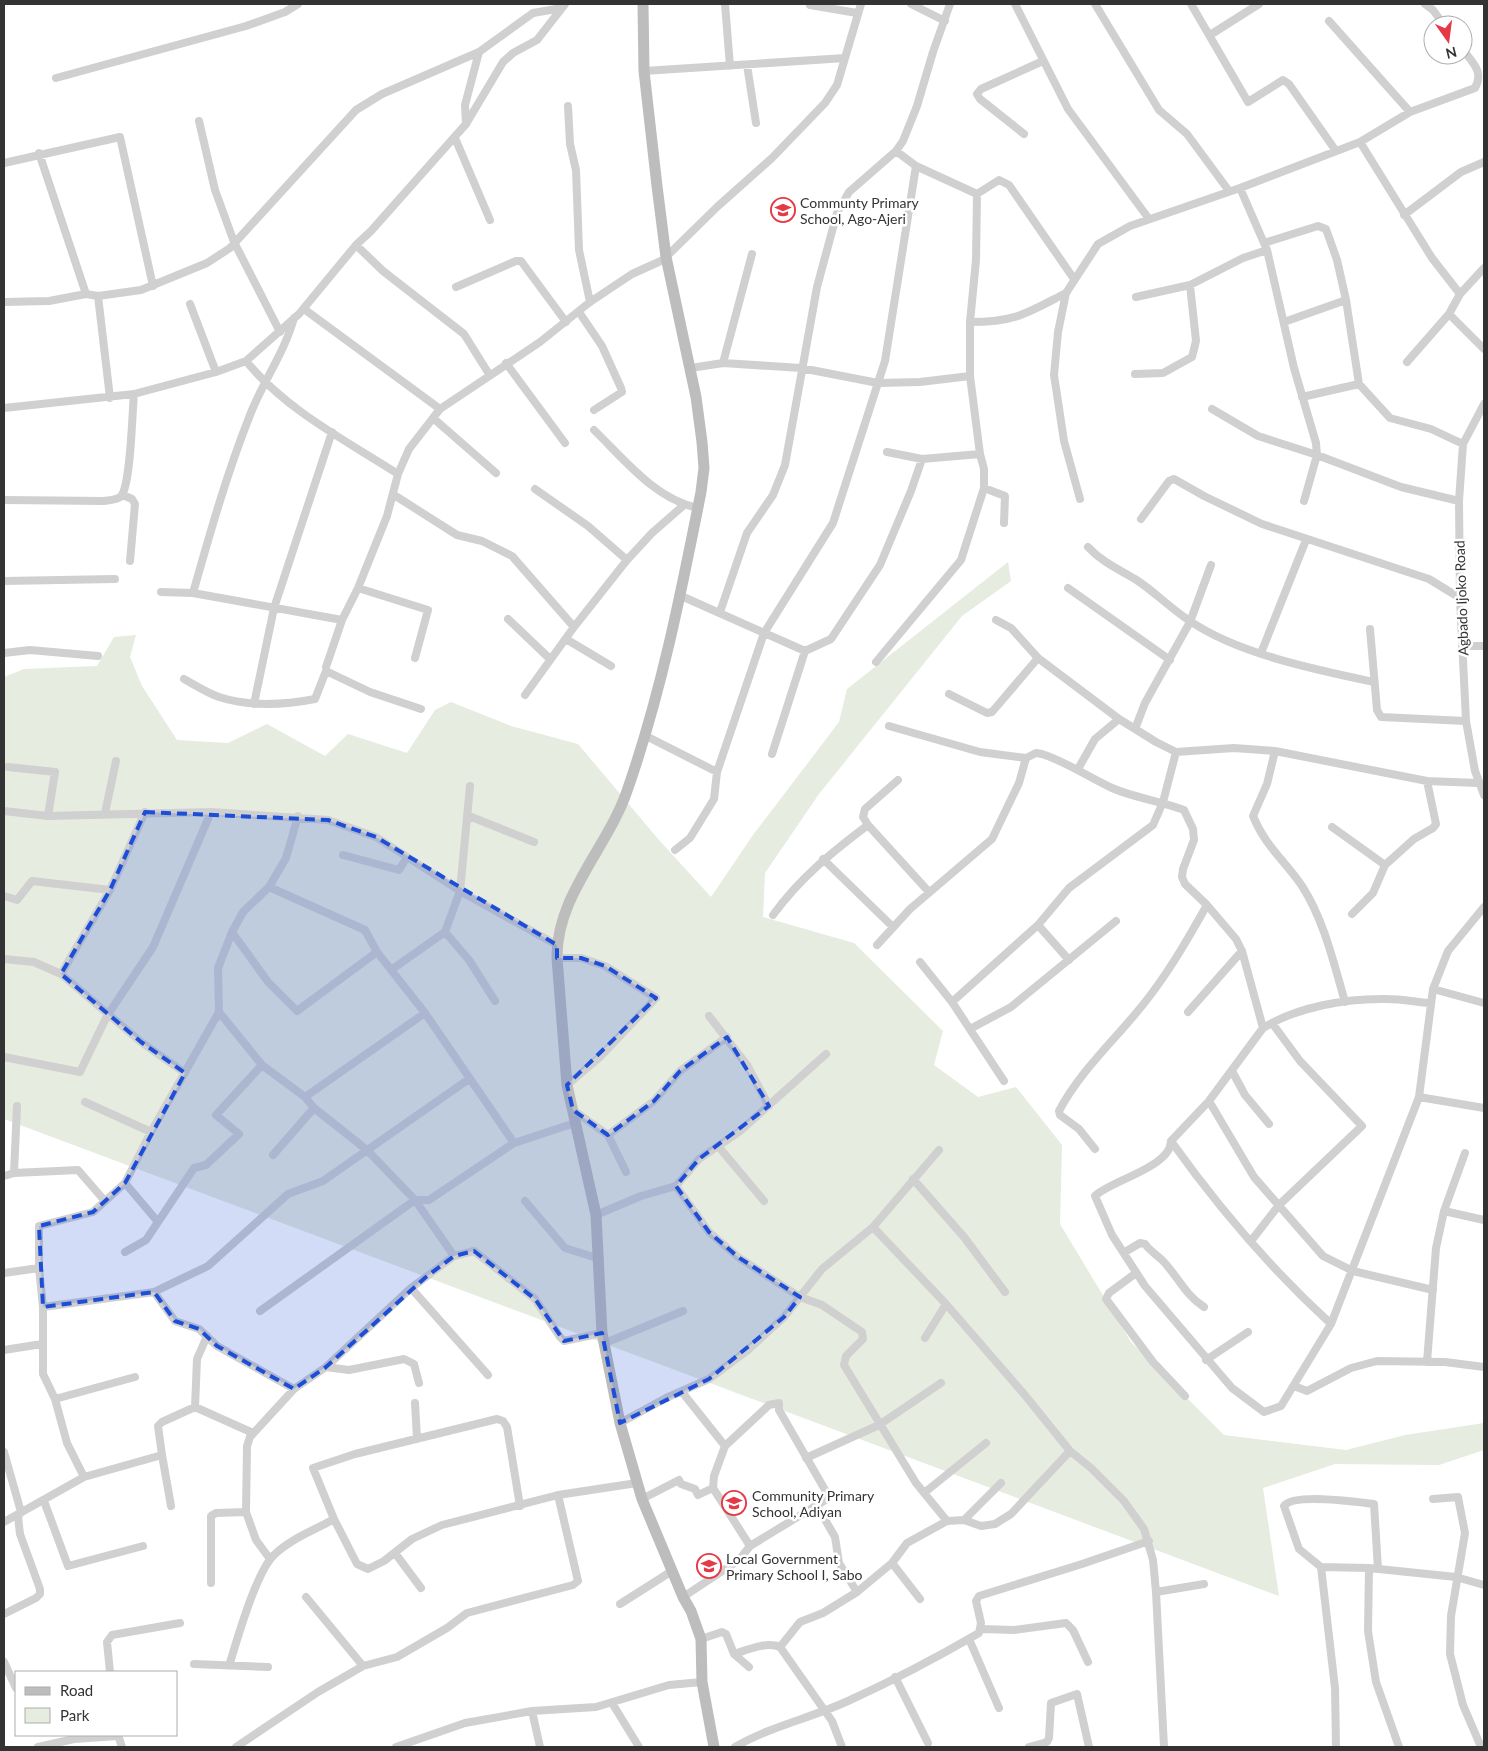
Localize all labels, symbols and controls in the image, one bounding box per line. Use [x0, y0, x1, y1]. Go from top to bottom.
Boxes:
north arrow [1423, 15, 1473, 65]
text: N [1444, 44, 1459, 63]
place label: Communty Primary School, Ago-Ajeri [800, 194, 919, 227]
school or university icon: Communty Primary School, Ago-Ajeri [770, 197, 796, 223]
street label: Agbado Ijoko Road [1450, 540, 1472, 656]
place label: Community Primary School, Adiyan [752, 1487, 875, 1520]
school or university icon: Community Primary School, Adiyan [721, 1490, 747, 1516]
place label: Local Government Primary School I, Sabo [726, 1550, 863, 1583]
school or university icon: Local Government Primary School I, Sabo [696, 1553, 722, 1579]
legend [15, 1671, 178, 1736]
text: Road [60, 1681, 93, 1699]
text: Park [60, 1706, 90, 1724]

